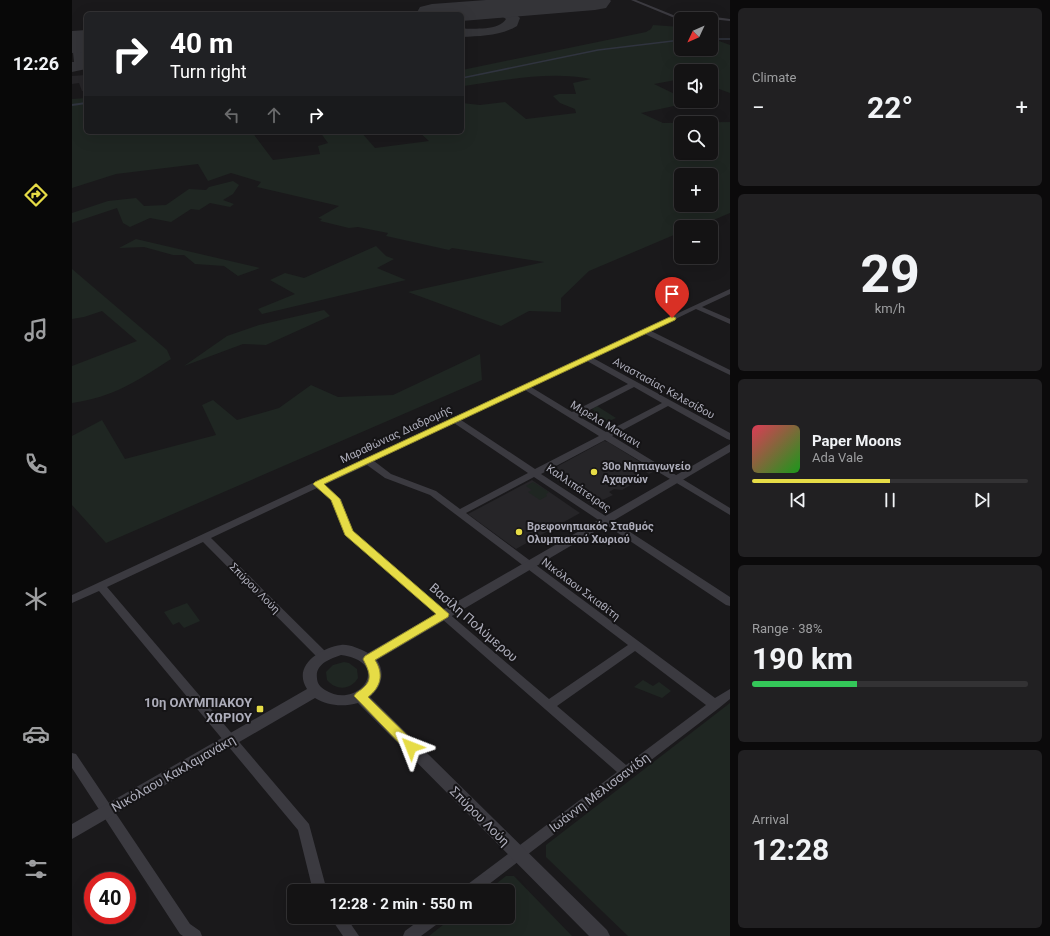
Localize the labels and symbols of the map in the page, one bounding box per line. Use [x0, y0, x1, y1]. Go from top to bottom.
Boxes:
north arrow [674, 12, 718, 56]
pin [655, 277, 689, 318]
street label: Αναστασίας Κελεσίδου [611, 355, 717, 422]
street label: Μιρελα Μανιανι [568, 398, 644, 451]
street label: Μαραθώνιας Διαδρομής [338, 403, 454, 466]
place label: 30ο Νηπιαγωγείο Αχαρνών [602, 460, 691, 486]
street label: Καλλιπάτειρας [544, 462, 614, 515]
marker: 30ο Νηπιαγωγείο Αχαρνών [589, 467, 599, 477]
place label: Βρεφονηπιακός Σταθμός Ολυμπιακού Χωριού [527, 520, 654, 546]
marker: Βρεφονηπιακός Σταθμός Ολυμπιακού Χωριού [514, 527, 524, 537]
street label: Νικόλαου Σκιαθίτη [539, 556, 623, 623]
street label: Σπύρου Λούη [227, 561, 282, 616]
street label: Βασίλη Πολύμερου [426, 580, 521, 665]
place label: 10η ΟΛΥΜΠΙΑΚΟΥ ΧΩΡΙΟΥ [144, 695, 253, 725]
marker: 10η ΟΛΥΜΠΙΑΚΟΥ ΧΩΡΙΟΥ [255, 704, 265, 714]
position arrow [390, 726, 432, 768]
street label: Νικόλαου Κακλαμανάκη [109, 732, 238, 815]
street label: Ιωάννη Μελισσανίδη [546, 750, 652, 835]
street label: Σπύρου Λούη [447, 784, 512, 849]
speed limit sign: 40 [84, 872, 136, 924]

